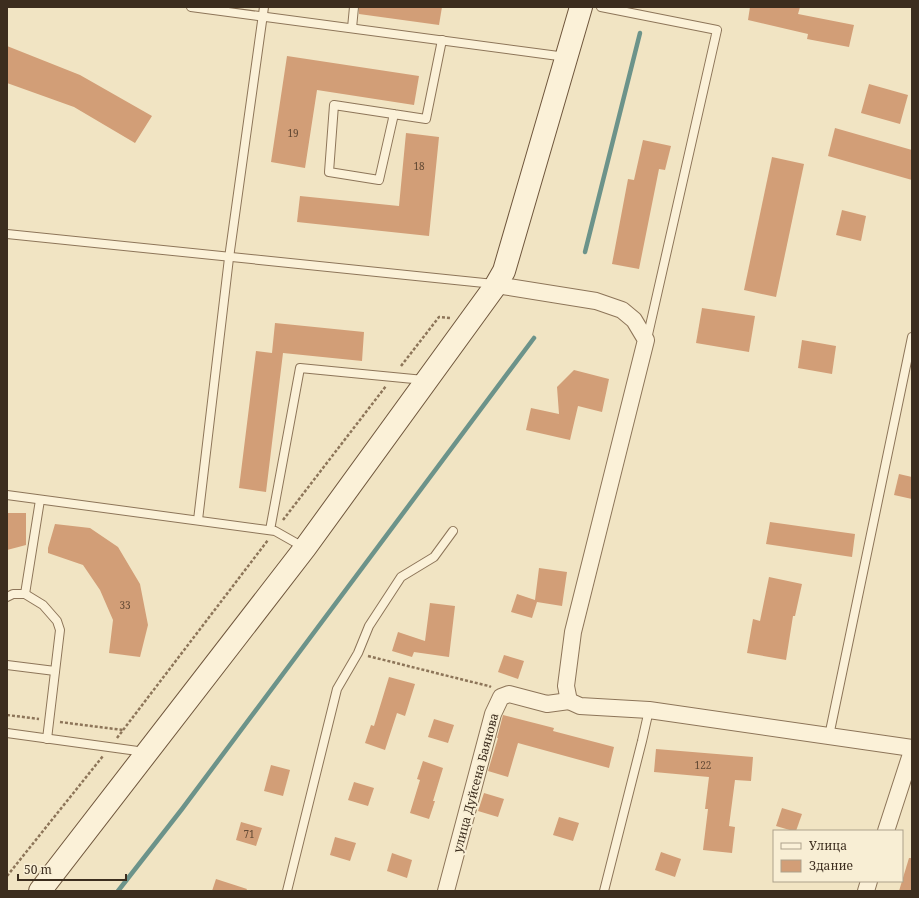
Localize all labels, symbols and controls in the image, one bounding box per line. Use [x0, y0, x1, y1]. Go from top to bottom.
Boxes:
house number: 19 [287, 126, 299, 140]
house number: 18 [413, 159, 425, 173]
house number: 33 [119, 598, 131, 612]
street label: улица Дуйсена Баянова [449, 711, 502, 855]
house number: 122 [695, 758, 711, 772]
house number: 71 [243, 827, 255, 841]
legend [773, 830, 903, 882]
text: Улица [809, 837, 847, 854]
scale bar [18, 856, 126, 882]
text: Здание [809, 857, 853, 874]
text: 50 m [24, 861, 52, 878]

